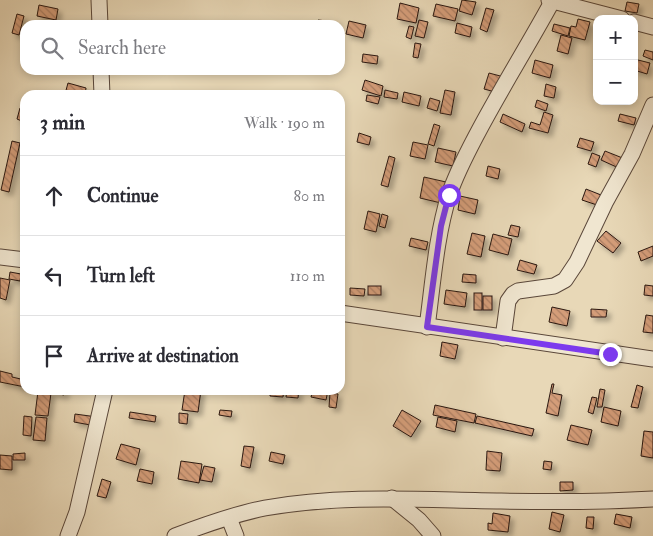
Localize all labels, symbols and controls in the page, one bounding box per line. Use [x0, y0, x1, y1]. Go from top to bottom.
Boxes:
map controls [593, 15, 638, 105]
button: + [593, 15, 638, 60]
search box [20, 20, 345, 75]
icon: search [38, 34, 66, 62]
text: Search here [78, 36, 166, 60]
button: − [593, 60, 638, 105]
text: 3 min [40, 109, 85, 136]
text: Walk · 190 m [244, 113, 325, 133]
icon: ahead [40, 182, 68, 210]
text: Continue [87, 184, 158, 208]
route start [438, 184, 461, 207]
text: 80 m [294, 186, 325, 206]
icon: left [40, 262, 68, 290]
text: Turn left [87, 264, 155, 288]
text: 110 m [290, 266, 325, 286]
icon: arrive [40, 342, 68, 370]
route end [599, 343, 622, 366]
text: Arrive at destination [87, 344, 239, 368]

